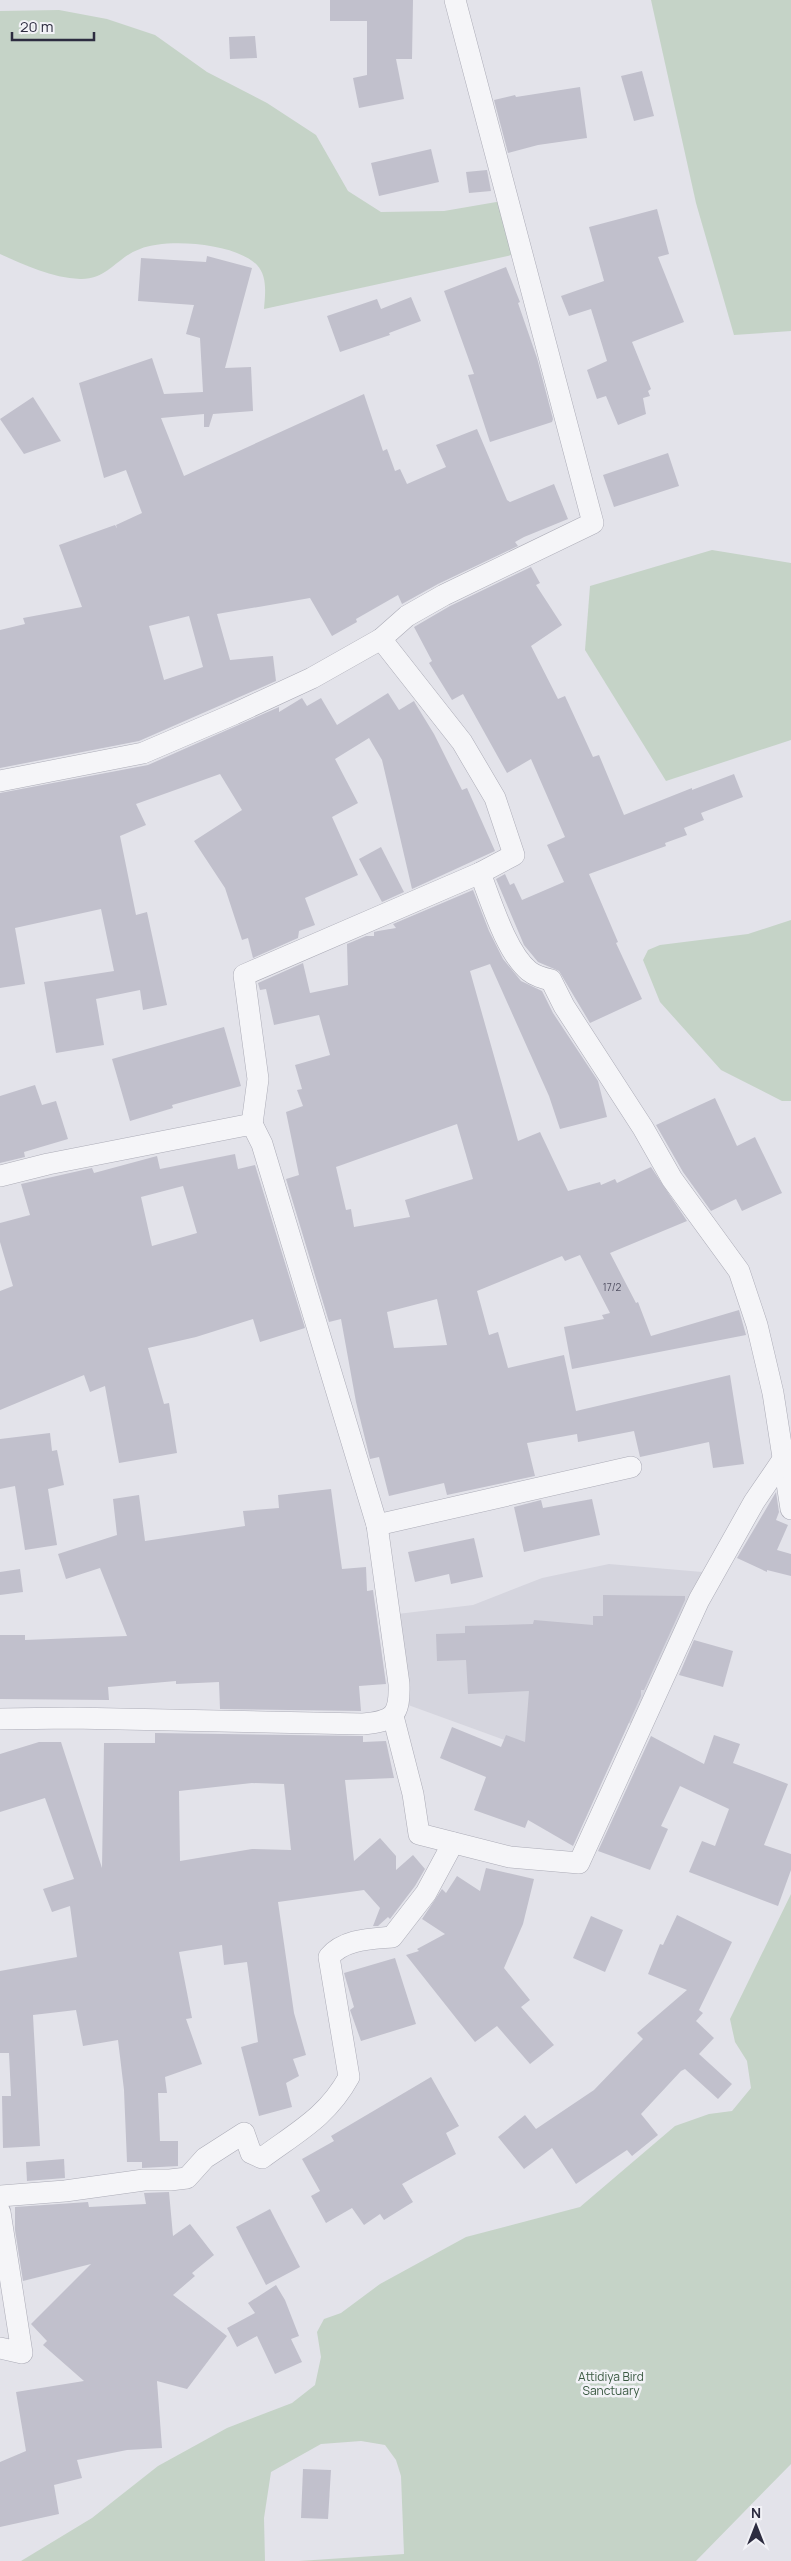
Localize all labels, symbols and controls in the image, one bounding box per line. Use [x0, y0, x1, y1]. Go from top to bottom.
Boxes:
scale bar [12, 10, 95, 42]
text: 20 m [20, 16, 53, 37]
house number: 17/2 [603, 1280, 622, 1294]
park label: Attidiya Bird Sanctuary [578, 2368, 644, 2399]
north arrow [731, 2501, 781, 2551]
text: N [751, 2503, 761, 2522]

